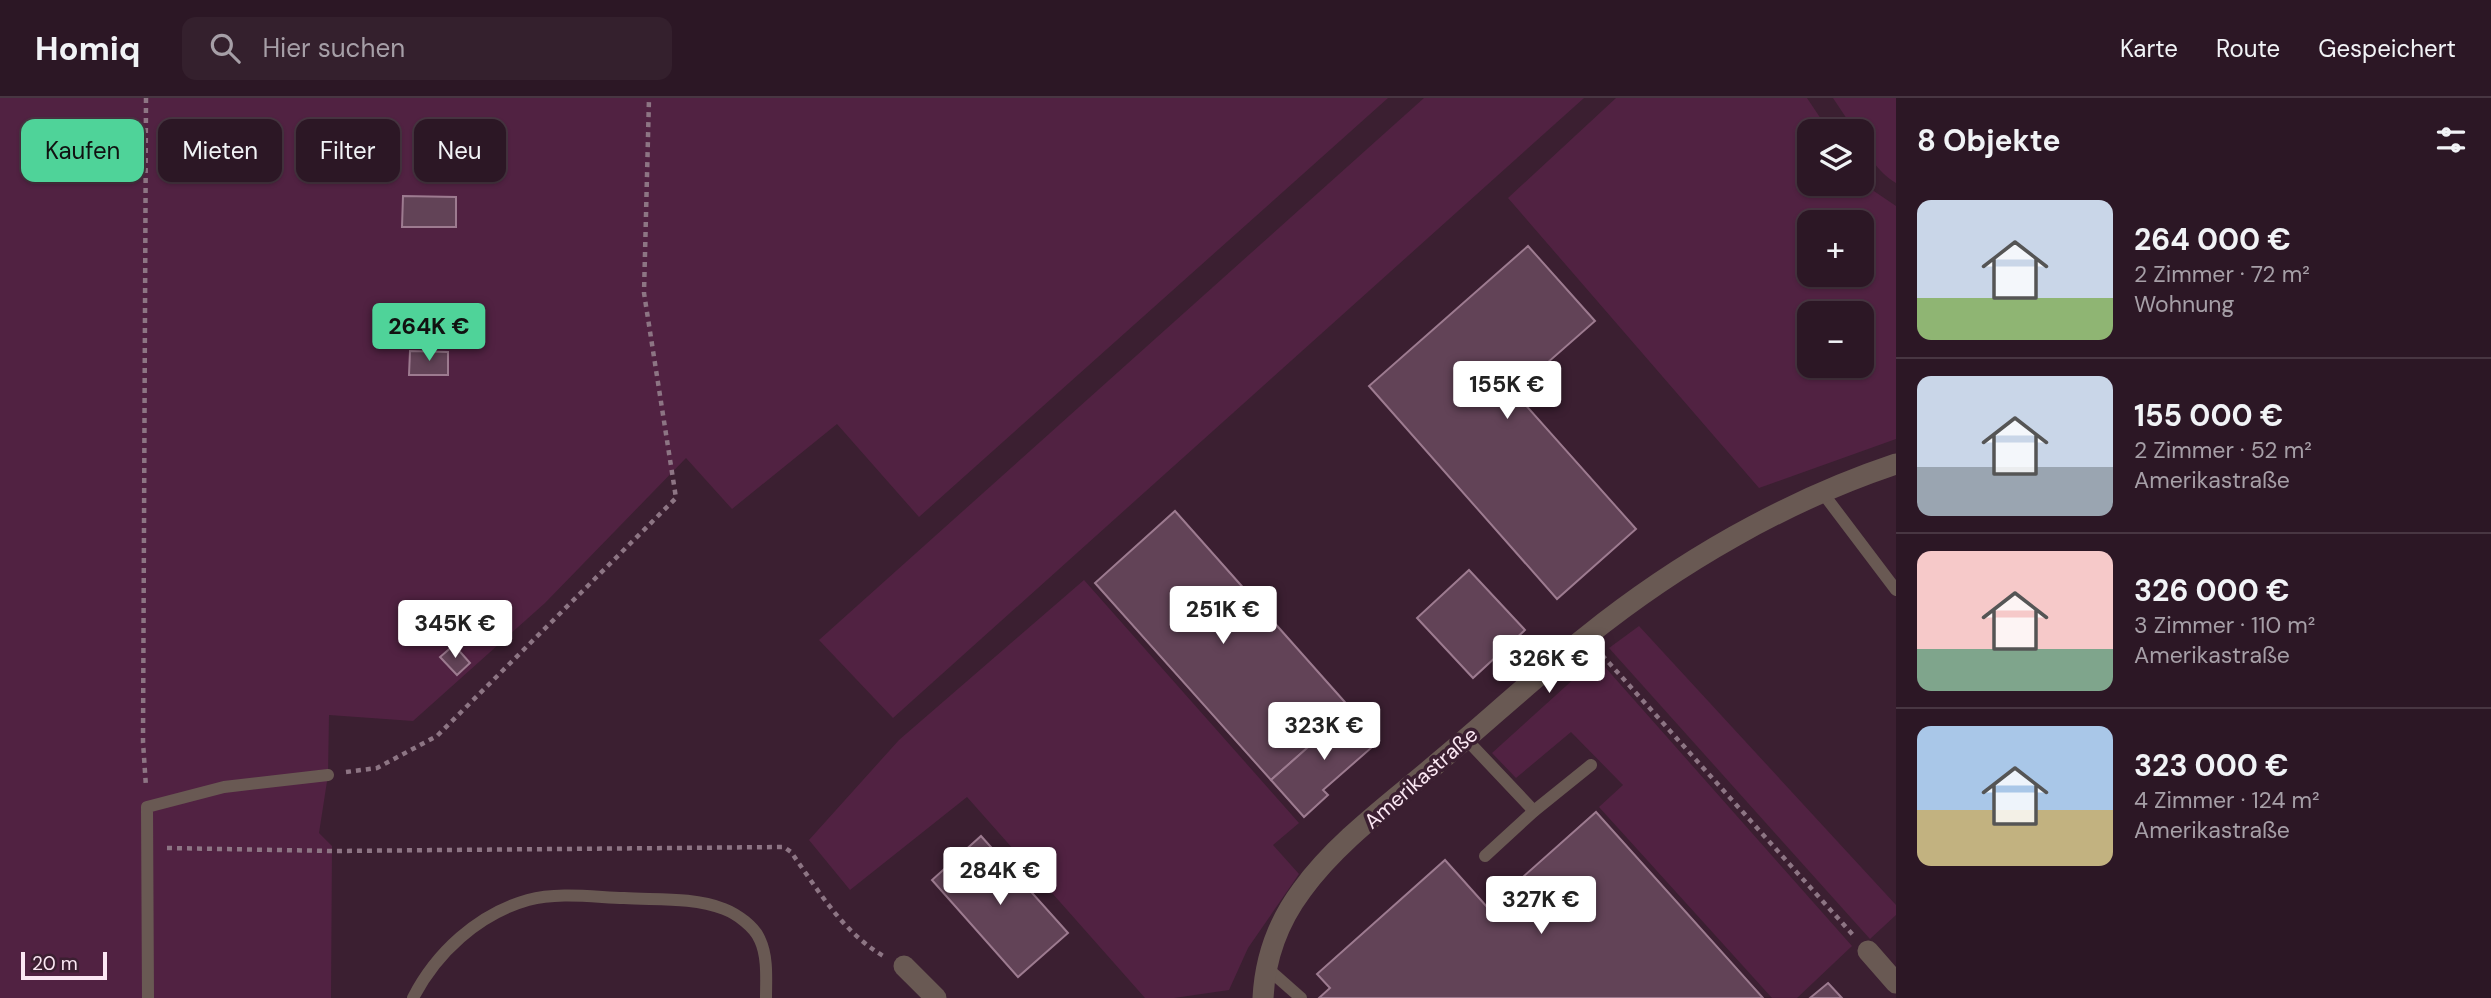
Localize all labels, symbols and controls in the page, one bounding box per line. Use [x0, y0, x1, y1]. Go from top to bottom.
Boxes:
search box [182, 17, 672, 80]
text: Homiq [35, 27, 140, 70]
icon: search [206, 29, 244, 67]
text: Hier suchen [262, 31, 405, 65]
text: Karte [2120, 33, 2178, 64]
text: Route [2216, 33, 2280, 64]
text: Gespeichert [2318, 33, 2456, 64]
chip: Kaufen [21, 119, 144, 182]
chip: Mieten [158, 119, 282, 182]
chip: Filter [296, 119, 400, 182]
chip: Neu [414, 119, 506, 182]
map controls [1797, 119, 1874, 378]
button: layers [1797, 119, 1874, 196]
text: 8 Objekte [1917, 121, 2061, 160]
icon: filters [2432, 121, 2470, 159]
button: + [1797, 210, 1874, 287]
text: 264 000 € [2134, 220, 2291, 259]
icon: home [1973, 228, 2057, 312]
text: 2 Zimmer · 72 m² [2134, 259, 2310, 289]
text: Wohnung [2134, 289, 2234, 319]
button: − [1797, 301, 1874, 378]
pin: 264K € [372, 303, 486, 363]
text: 264K € [388, 311, 470, 341]
pin: 155K € [1450, 362, 1564, 421]
text: 155K € [1469, 369, 1545, 399]
text: 155 000 € [2134, 396, 2283, 435]
icon: home [1973, 404, 2057, 488]
text: 2 Zimmer · 52 m² [2134, 435, 2312, 465]
text: Amerikastraße [2134, 465, 2290, 495]
text: 326 000 € [2134, 571, 2290, 610]
icon: home [1973, 579, 2057, 663]
pin: 251K € [1166, 587, 1280, 646]
text: 251K € [1186, 594, 1260, 624]
pin: 345K € [398, 601, 512, 660]
text: 345K € [414, 608, 496, 638]
text: 3 Zimmer · 110 m² [2134, 610, 2315, 640]
pin: 326K € [1492, 636, 1606, 695]
text: Amerikastraße [2134, 640, 2290, 670]
text: 326K € [1509, 643, 1589, 673]
pin: 323K € [1267, 702, 1381, 762]
text: 323K € [1284, 710, 1364, 740]
street label: Amerikastraße [1358, 721, 1484, 835]
text: 323 000 € [2134, 746, 2289, 785]
icon: home [1973, 754, 2057, 838]
text: 4 Zimmer · 124 m² [2134, 785, 2320, 815]
text: Amerikastraße [2134, 815, 2290, 845]
pin: 284K € [943, 848, 1057, 907]
text: 284K € [959, 855, 1041, 885]
pin: 327K € [1484, 876, 1598, 936]
text: 327K € [1502, 884, 1580, 914]
scale bar [21, 949, 107, 981]
text: 20 m [32, 951, 78, 976]

